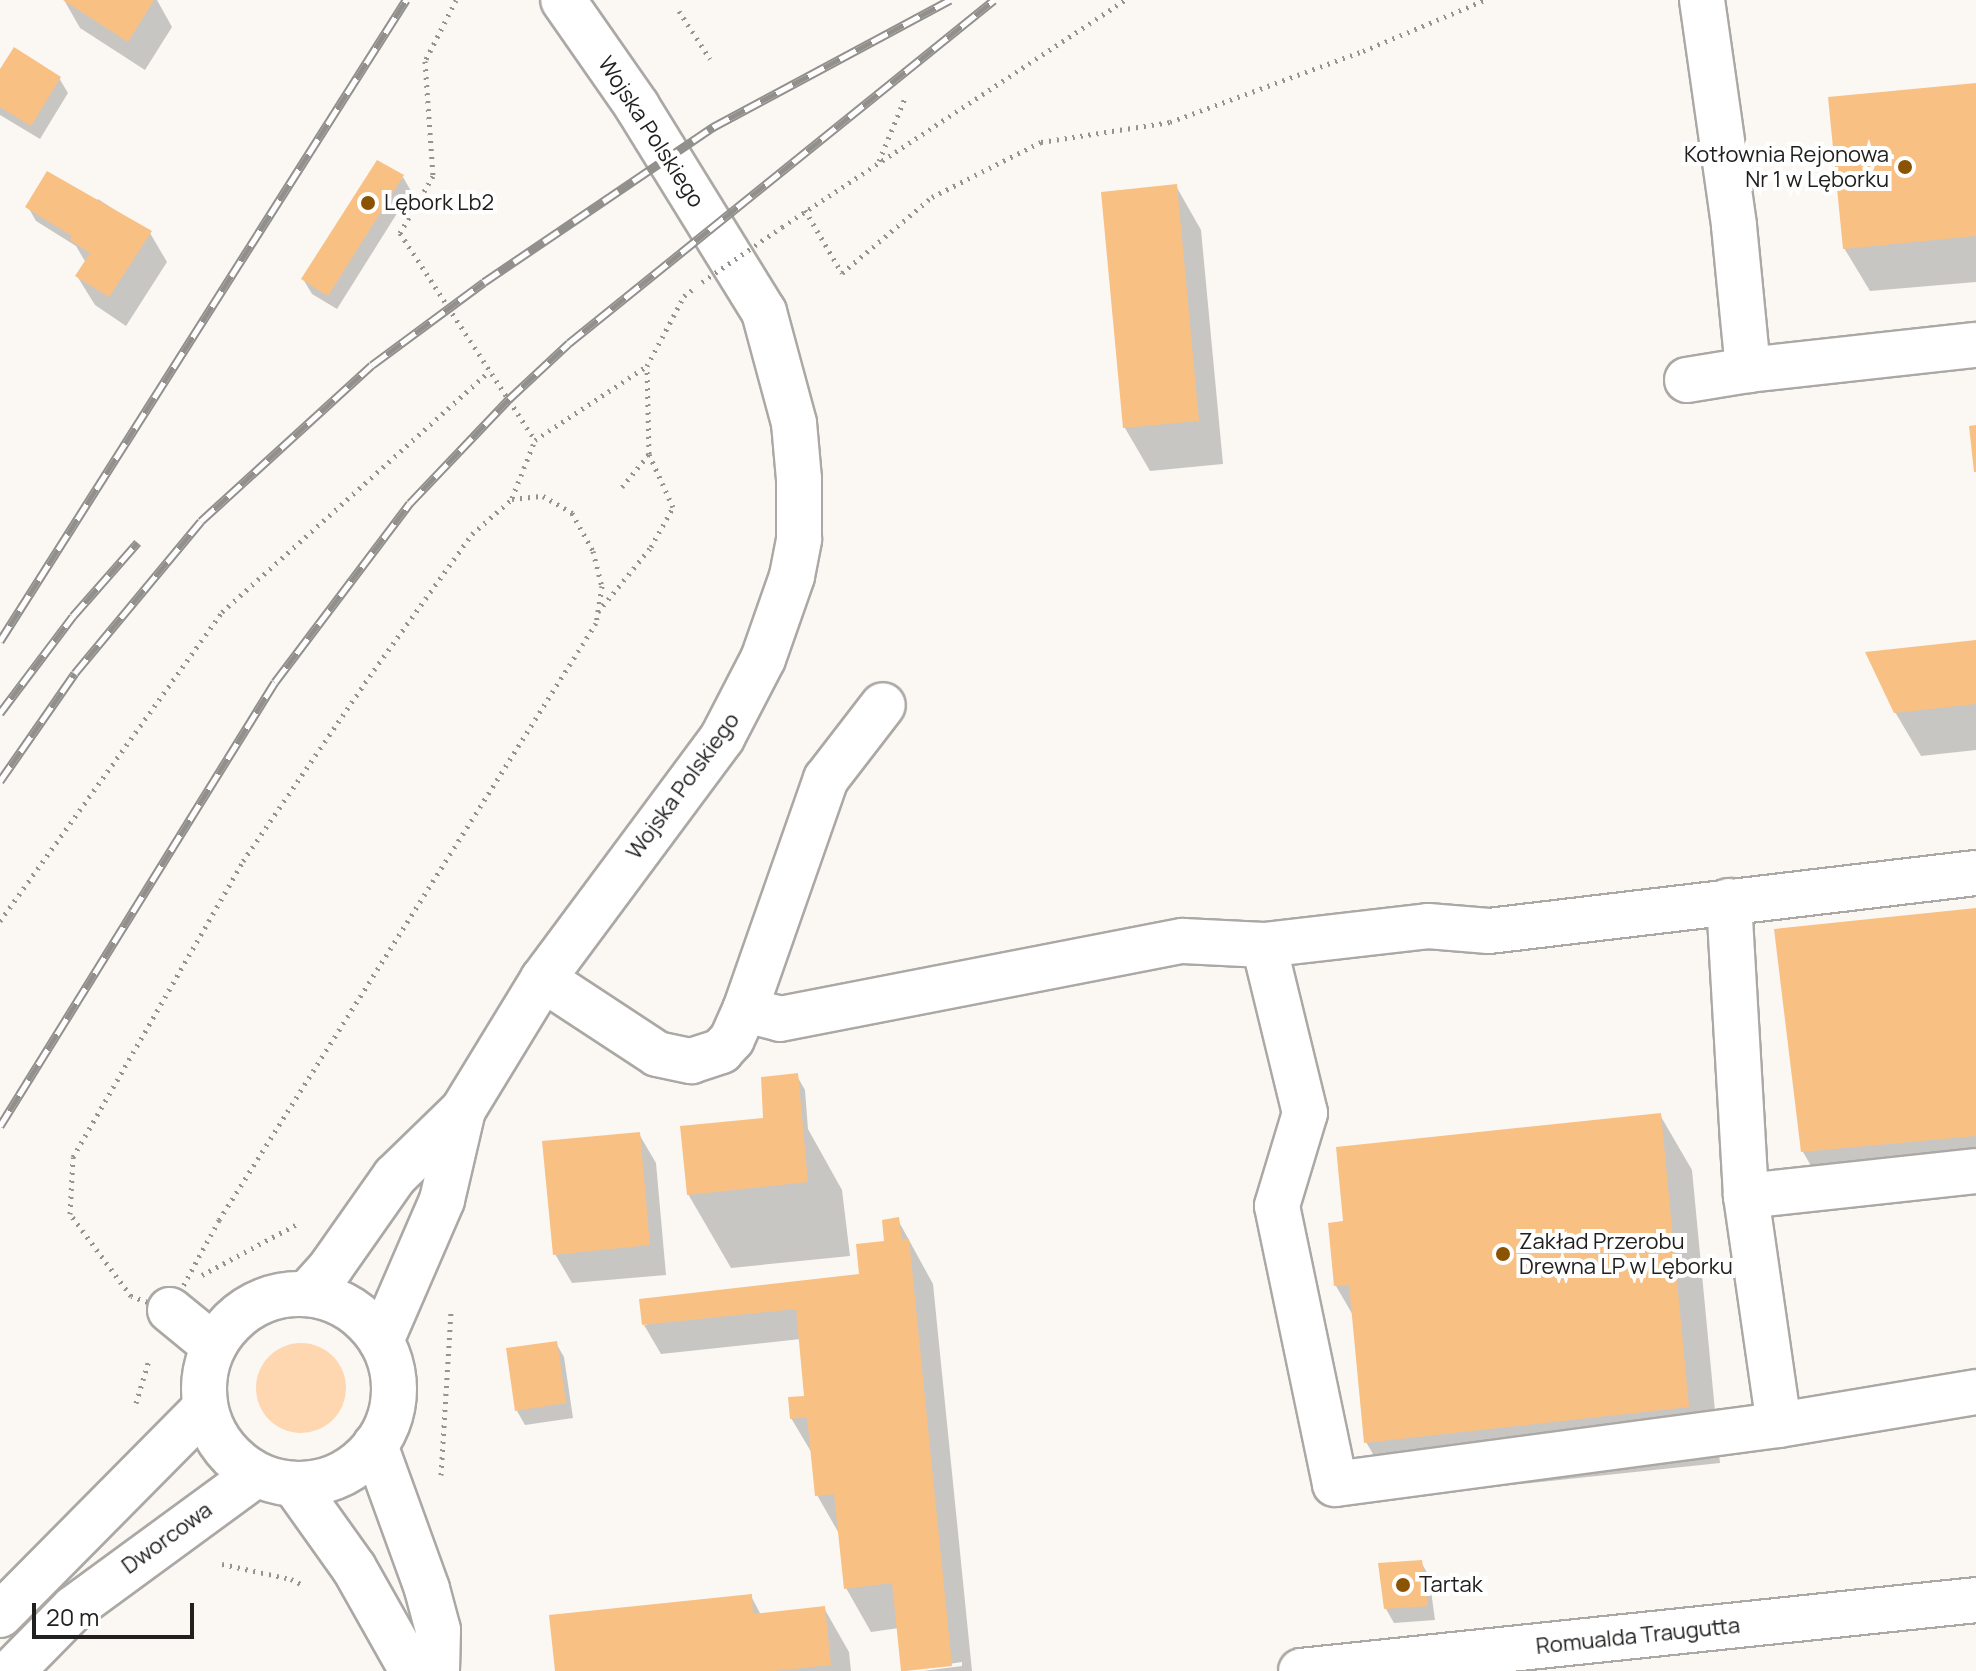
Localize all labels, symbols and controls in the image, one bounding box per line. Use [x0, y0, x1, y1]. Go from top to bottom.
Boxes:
street label: Wojska Polskiego [592, 52, 710, 212]
place label: Kotłownia Rejonowa Nr 1 w Lęborku [1684, 141, 1889, 192]
marker: Kotłownia Rejonowa Nr 1 w Lęborku [1896, 158, 1914, 176]
place label: Lębork Lb2 [384, 190, 494, 216]
marker: Lębork Lb2 [359, 194, 377, 212]
street label: Wojska Polskiego [621, 708, 745, 864]
place label: Zakład Przerobu Drewna LP w Lęborku [1519, 1228, 1733, 1280]
marker: Zakład Przerobu Drewna LP w Lęborku [1494, 1245, 1512, 1263]
street label: Dworcowa [117, 1497, 217, 1579]
place label: Tartak [1419, 1572, 1483, 1598]
marker: Tartak [1394, 1576, 1412, 1594]
scale bar [36, 1587, 198, 1637]
text: 20 m [46, 1600, 99, 1633]
street label: Romualda Traugutta [1535, 1612, 1741, 1660]

